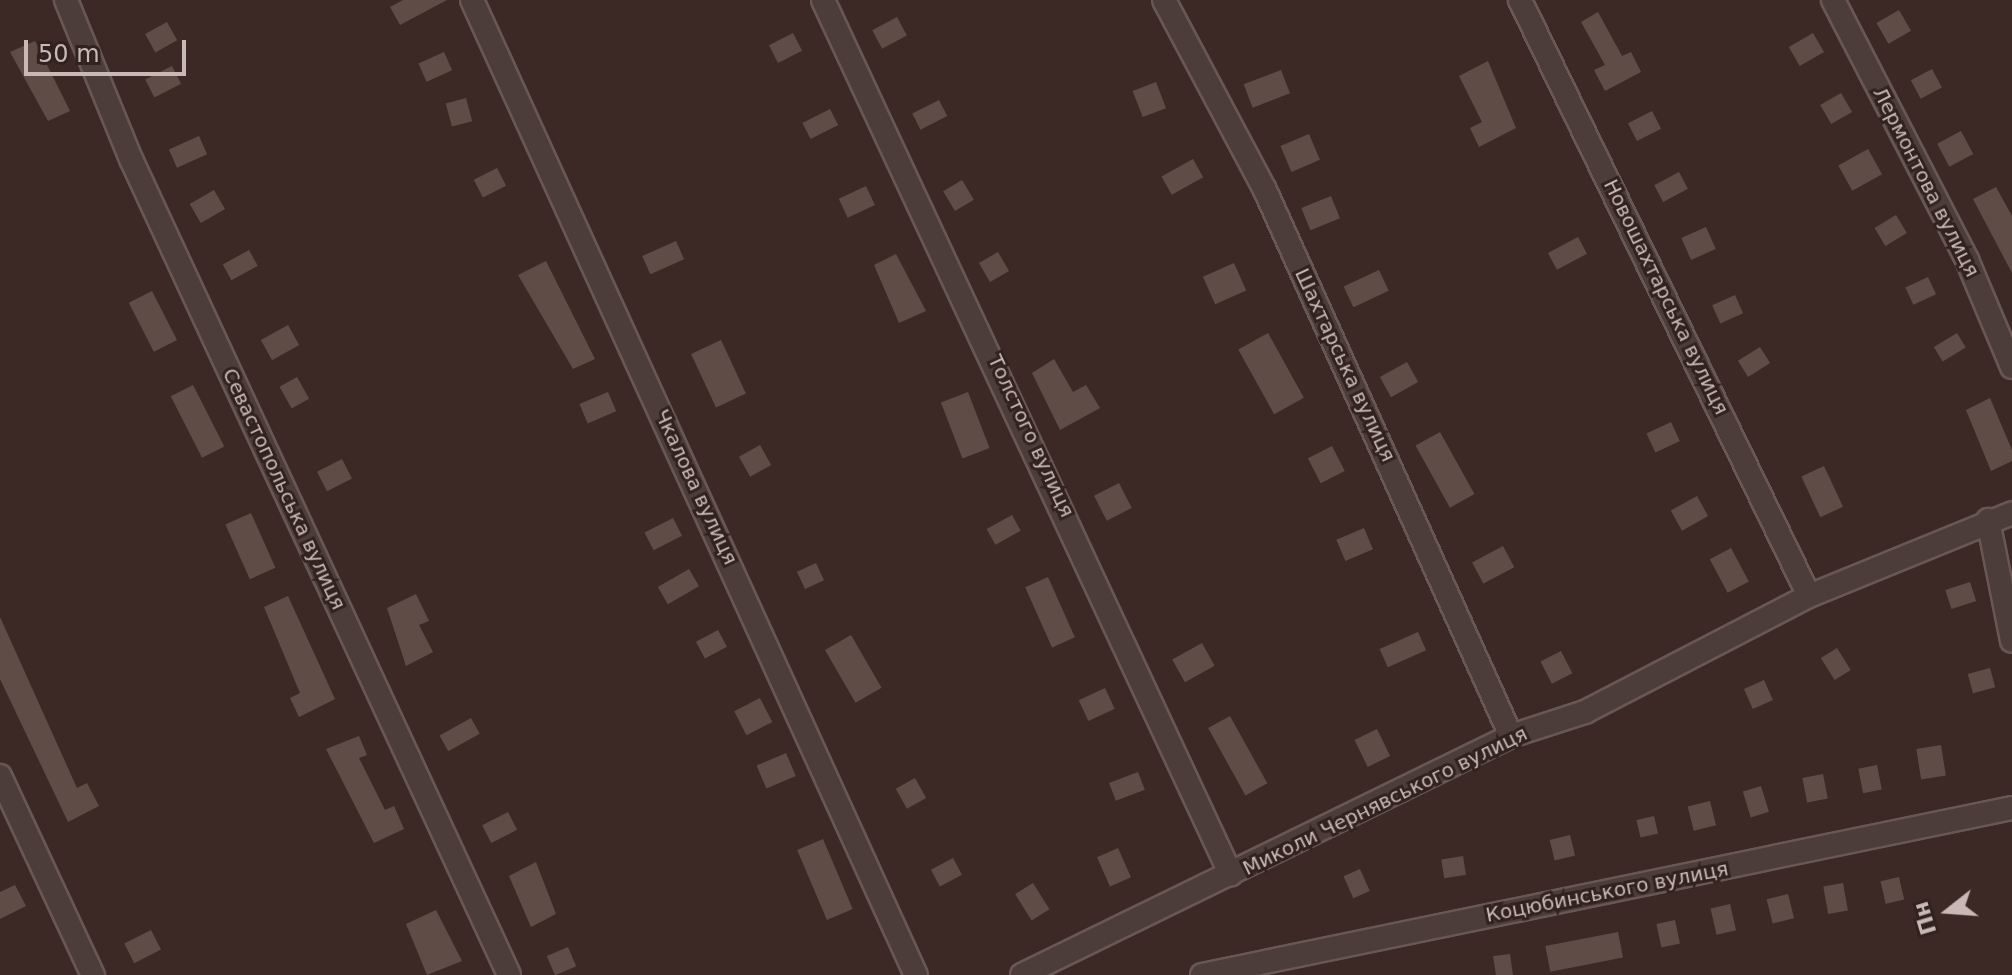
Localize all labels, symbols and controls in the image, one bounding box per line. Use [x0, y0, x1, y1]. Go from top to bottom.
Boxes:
scale bar [28, 24, 190, 74]
text: 50 m [38, 40, 100, 68]
street label: Лермонтова вулиця [1868, 83, 1984, 281]
street label: Новошахтарська вулиця [1598, 175, 1734, 419]
street label: Шахтарська вулиця [1290, 264, 1400, 466]
street label: Толстого вулиця [983, 351, 1079, 521]
street label: Севастопольська вулиця [217, 364, 351, 614]
street label: Чкалова вулиця [650, 406, 742, 568]
street label: Миколи Чернявського вулиця [1239, 721, 1531, 881]
street label: Коцюбинського вулиця [1484, 857, 1730, 927]
north arrow [1908, 871, 1988, 951]
text: Пн [1908, 898, 1941, 938]

